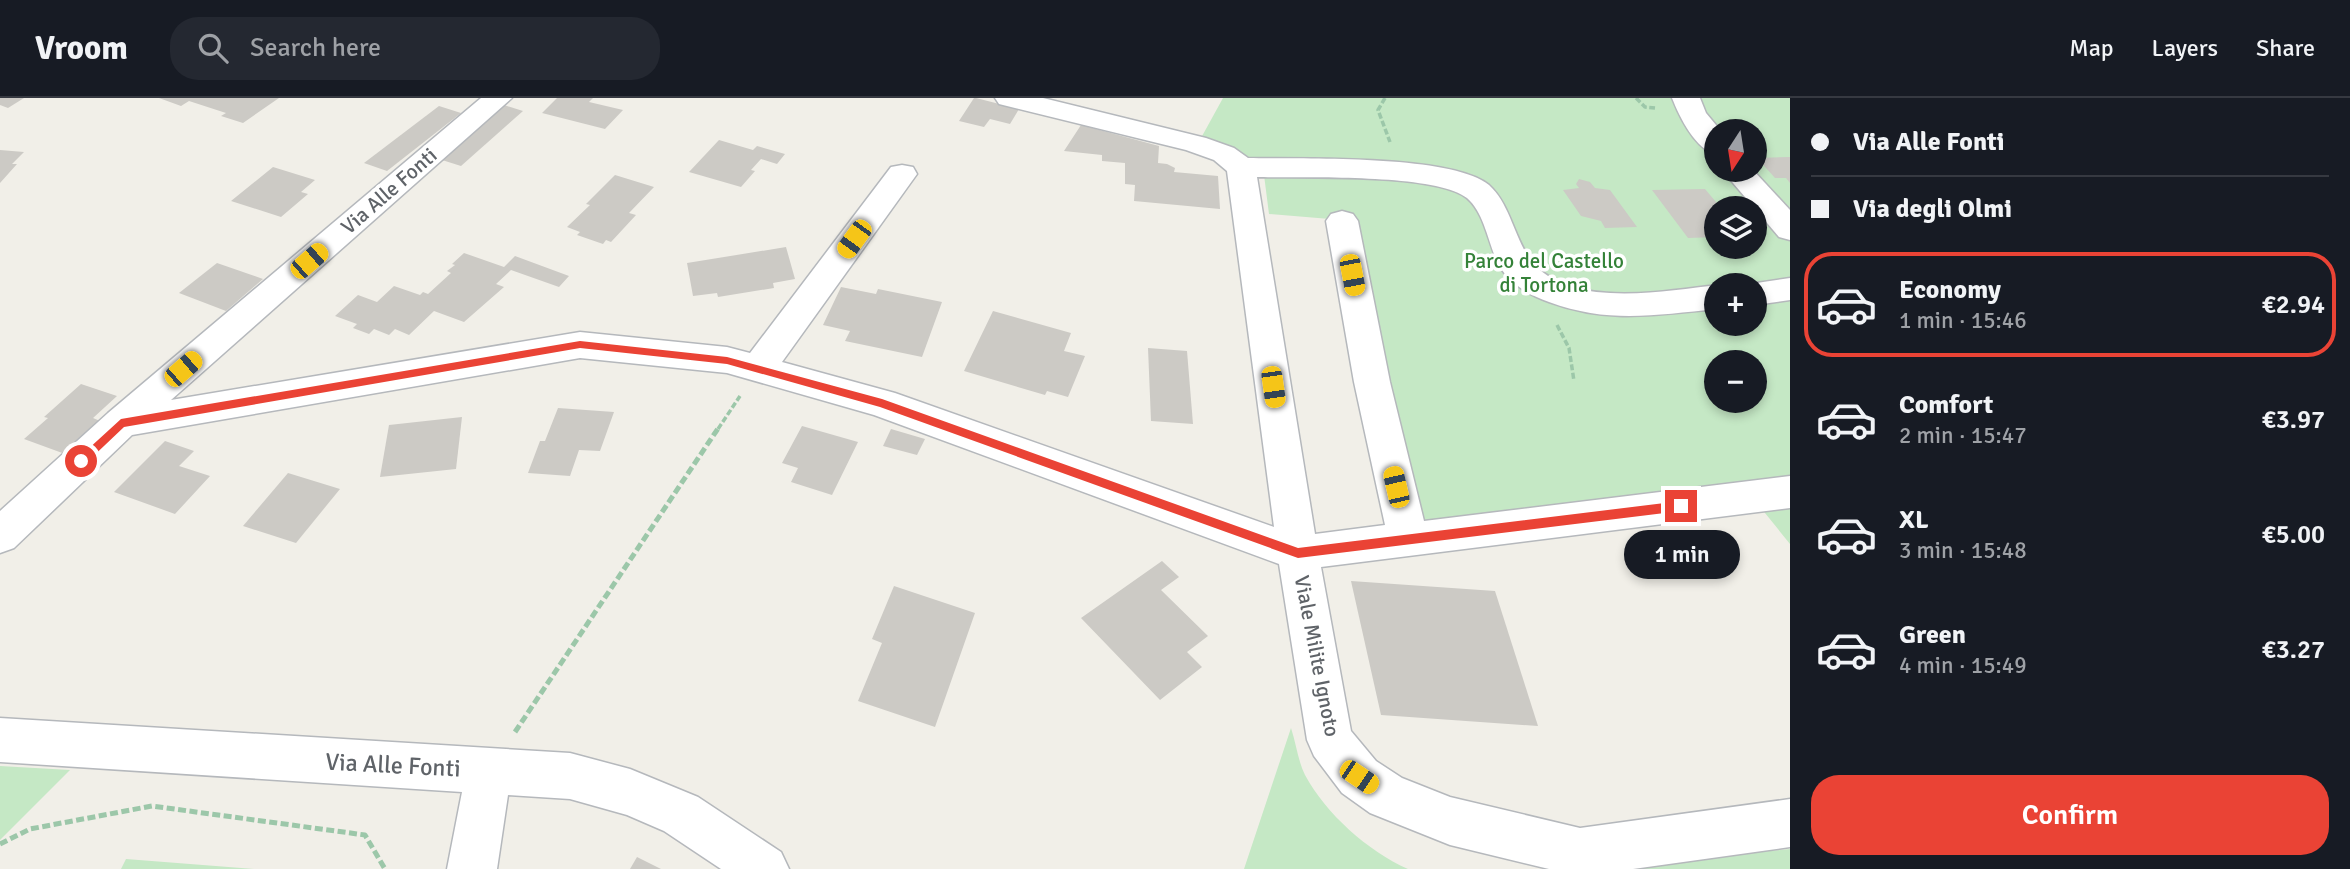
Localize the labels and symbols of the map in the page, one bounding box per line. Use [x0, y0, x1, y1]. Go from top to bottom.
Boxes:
north arrow [1704, 119, 1768, 182]
street label: Via Alle Fonti [336, 142, 442, 240]
car [834, 216, 875, 262]
car [287, 239, 332, 283]
park label: Parco del Castello di Tortona [1464, 248, 1624, 298]
car [1338, 252, 1367, 298]
car [161, 347, 206, 391]
car [1260, 365, 1287, 409]
route start [65, 445, 97, 477]
car [1382, 464, 1411, 510]
route end [1665, 490, 1697, 522]
callout: 1 min [1623, 530, 1739, 579]
street label: Viale Milite Ignoto [1289, 573, 1345, 739]
street label: Via Alle Fonti [325, 746, 461, 784]
car [1336, 757, 1383, 797]

